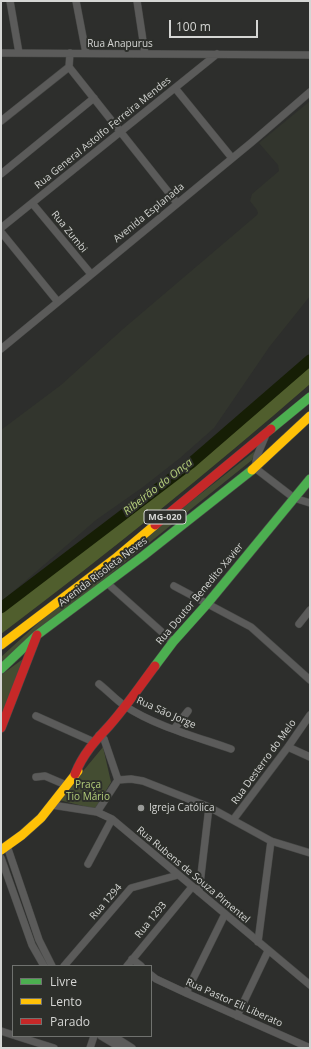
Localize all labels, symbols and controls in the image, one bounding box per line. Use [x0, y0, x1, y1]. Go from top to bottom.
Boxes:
scale bar [171, 12, 260, 38]
text: 100 m [176, 18, 211, 35]
street label: Rua Anapurus [87, 38, 153, 50]
street label: Rua General Astolfo Ferreira Mendes [33, 74, 173, 192]
street label: Avenida Esplanada [111, 181, 187, 245]
street label: Rua Zumbi [49, 209, 89, 255]
water label: Ribeirão do Onça [121, 456, 195, 518]
road number: MG-020 [144, 510, 186, 524]
street label: Avenida Risoleta Neves [56, 535, 150, 609]
street label: Rua Doutor Benedito Xavier [154, 541, 246, 647]
street label: Rua São Jorge [134, 695, 198, 731]
street label: Rua Desterro do Melo [229, 717, 299, 807]
park label: Praça Tio Mário [66, 779, 110, 802]
place label: Igreja Católica [149, 802, 214, 814]
marker: Igreja Católica [136, 803, 146, 813]
street label: Rua Rubens de Souza Pimentel [134, 824, 252, 926]
street label: Rua 1294 [87, 882, 125, 922]
street label: Rua 1293 [133, 899, 169, 941]
legend [12, 965, 152, 1037]
text: Livre [50, 973, 77, 990]
street label: Rua Pastor Eli Liberato [184, 976, 284, 1030]
text: Lento [50, 993, 82, 1010]
text: Parado [50, 1013, 90, 1030]

